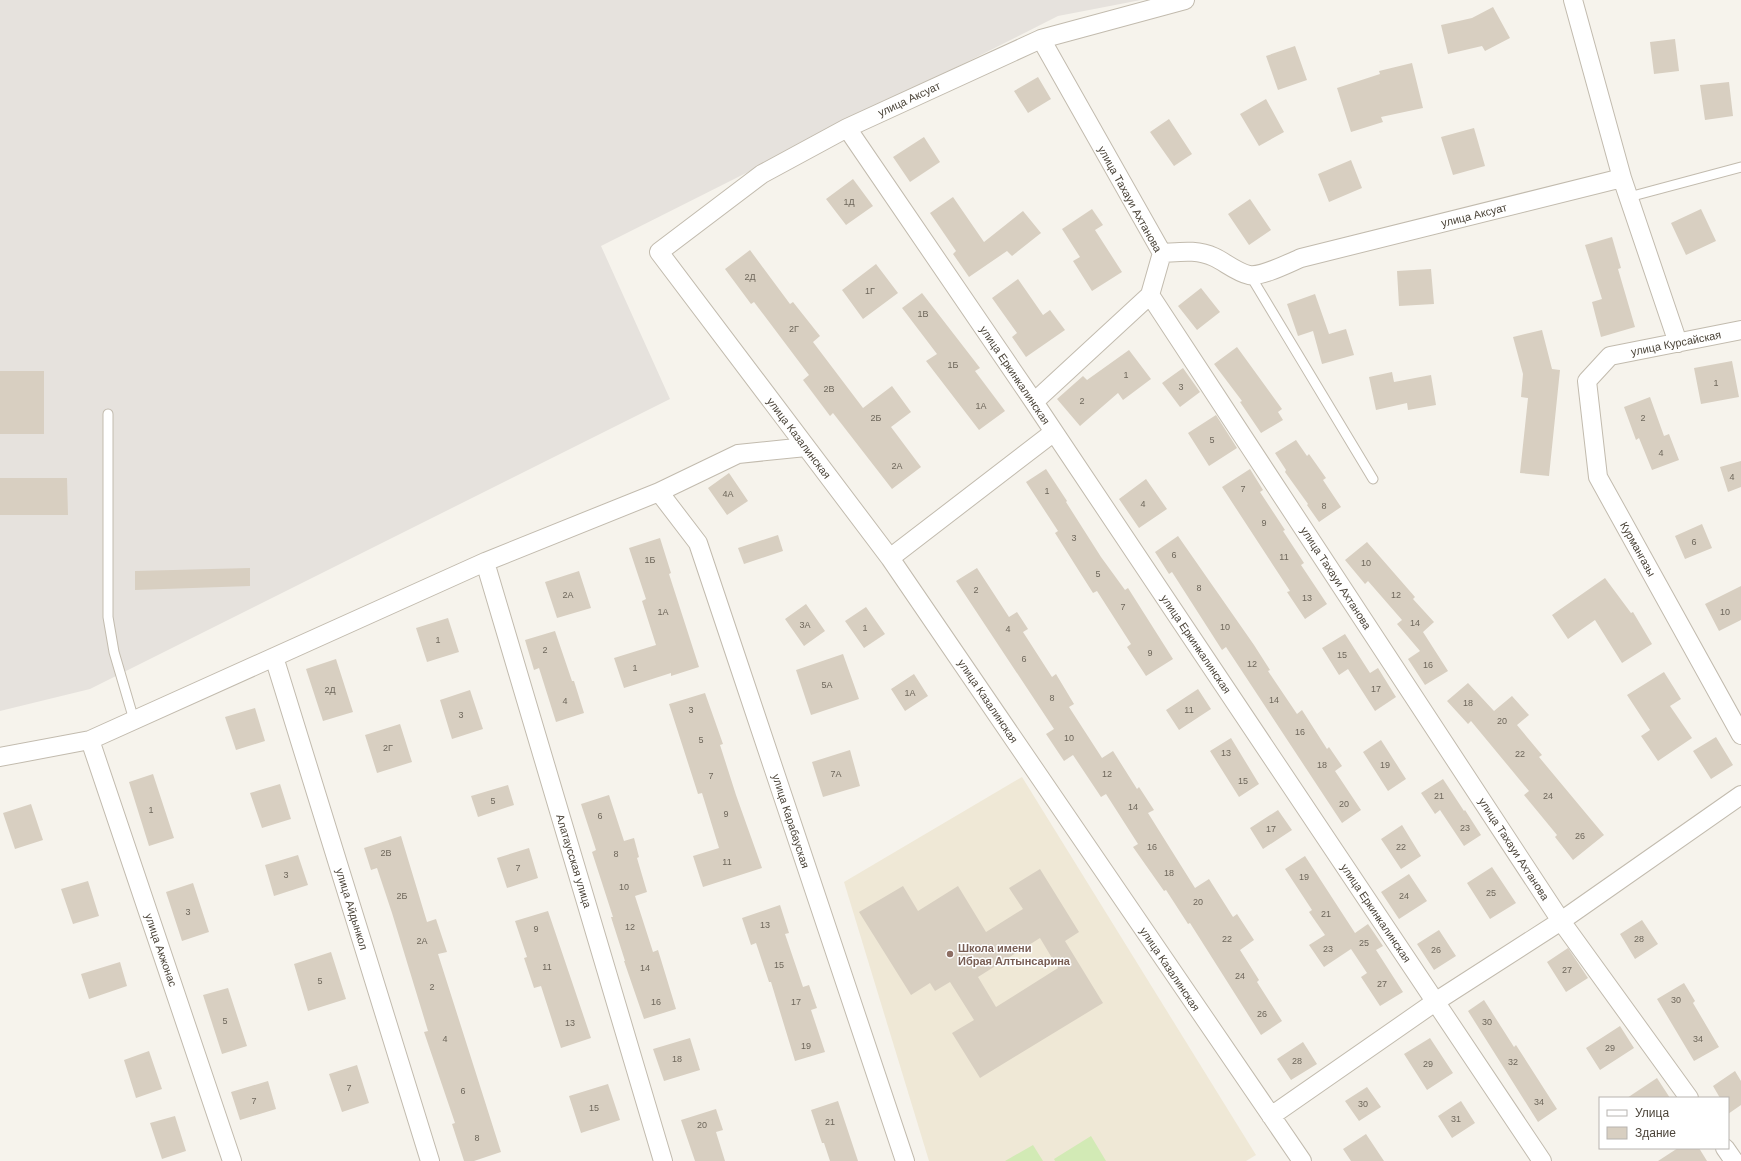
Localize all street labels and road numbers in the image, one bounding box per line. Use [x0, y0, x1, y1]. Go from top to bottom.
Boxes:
street label: улица Аксуат [876, 79, 942, 119]
street label: улица Тахауи Ахтанова [1096, 144, 1165, 255]
street label: улица Аксуат [1440, 201, 1508, 229]
street label: улица Еркинкалинская [978, 323, 1052, 427]
street label: улица Курсайская [1630, 328, 1722, 358]
street label: улица Казалинская [765, 395, 833, 481]
street label: Курмангазы [1618, 520, 1658, 578]
street label: улица Тахауи Ахтанова [1298, 525, 1374, 632]
street label: улица Еркинкалинская [1159, 592, 1233, 696]
street label: улица Казалинская [956, 657, 1020, 745]
street label: улица Карабауская [770, 772, 812, 870]
street label: улица Тахауи Ахтанова [1476, 796, 1552, 903]
street label: Алатаусская улица [554, 813, 594, 910]
street label: улица Еркинкалинская [1339, 861, 1413, 965]
street label: улица Айдынкол [334, 867, 370, 951]
street label: улица Акжонас [143, 912, 179, 989]
street label: улица Казалинская [1138, 925, 1202, 1013]

